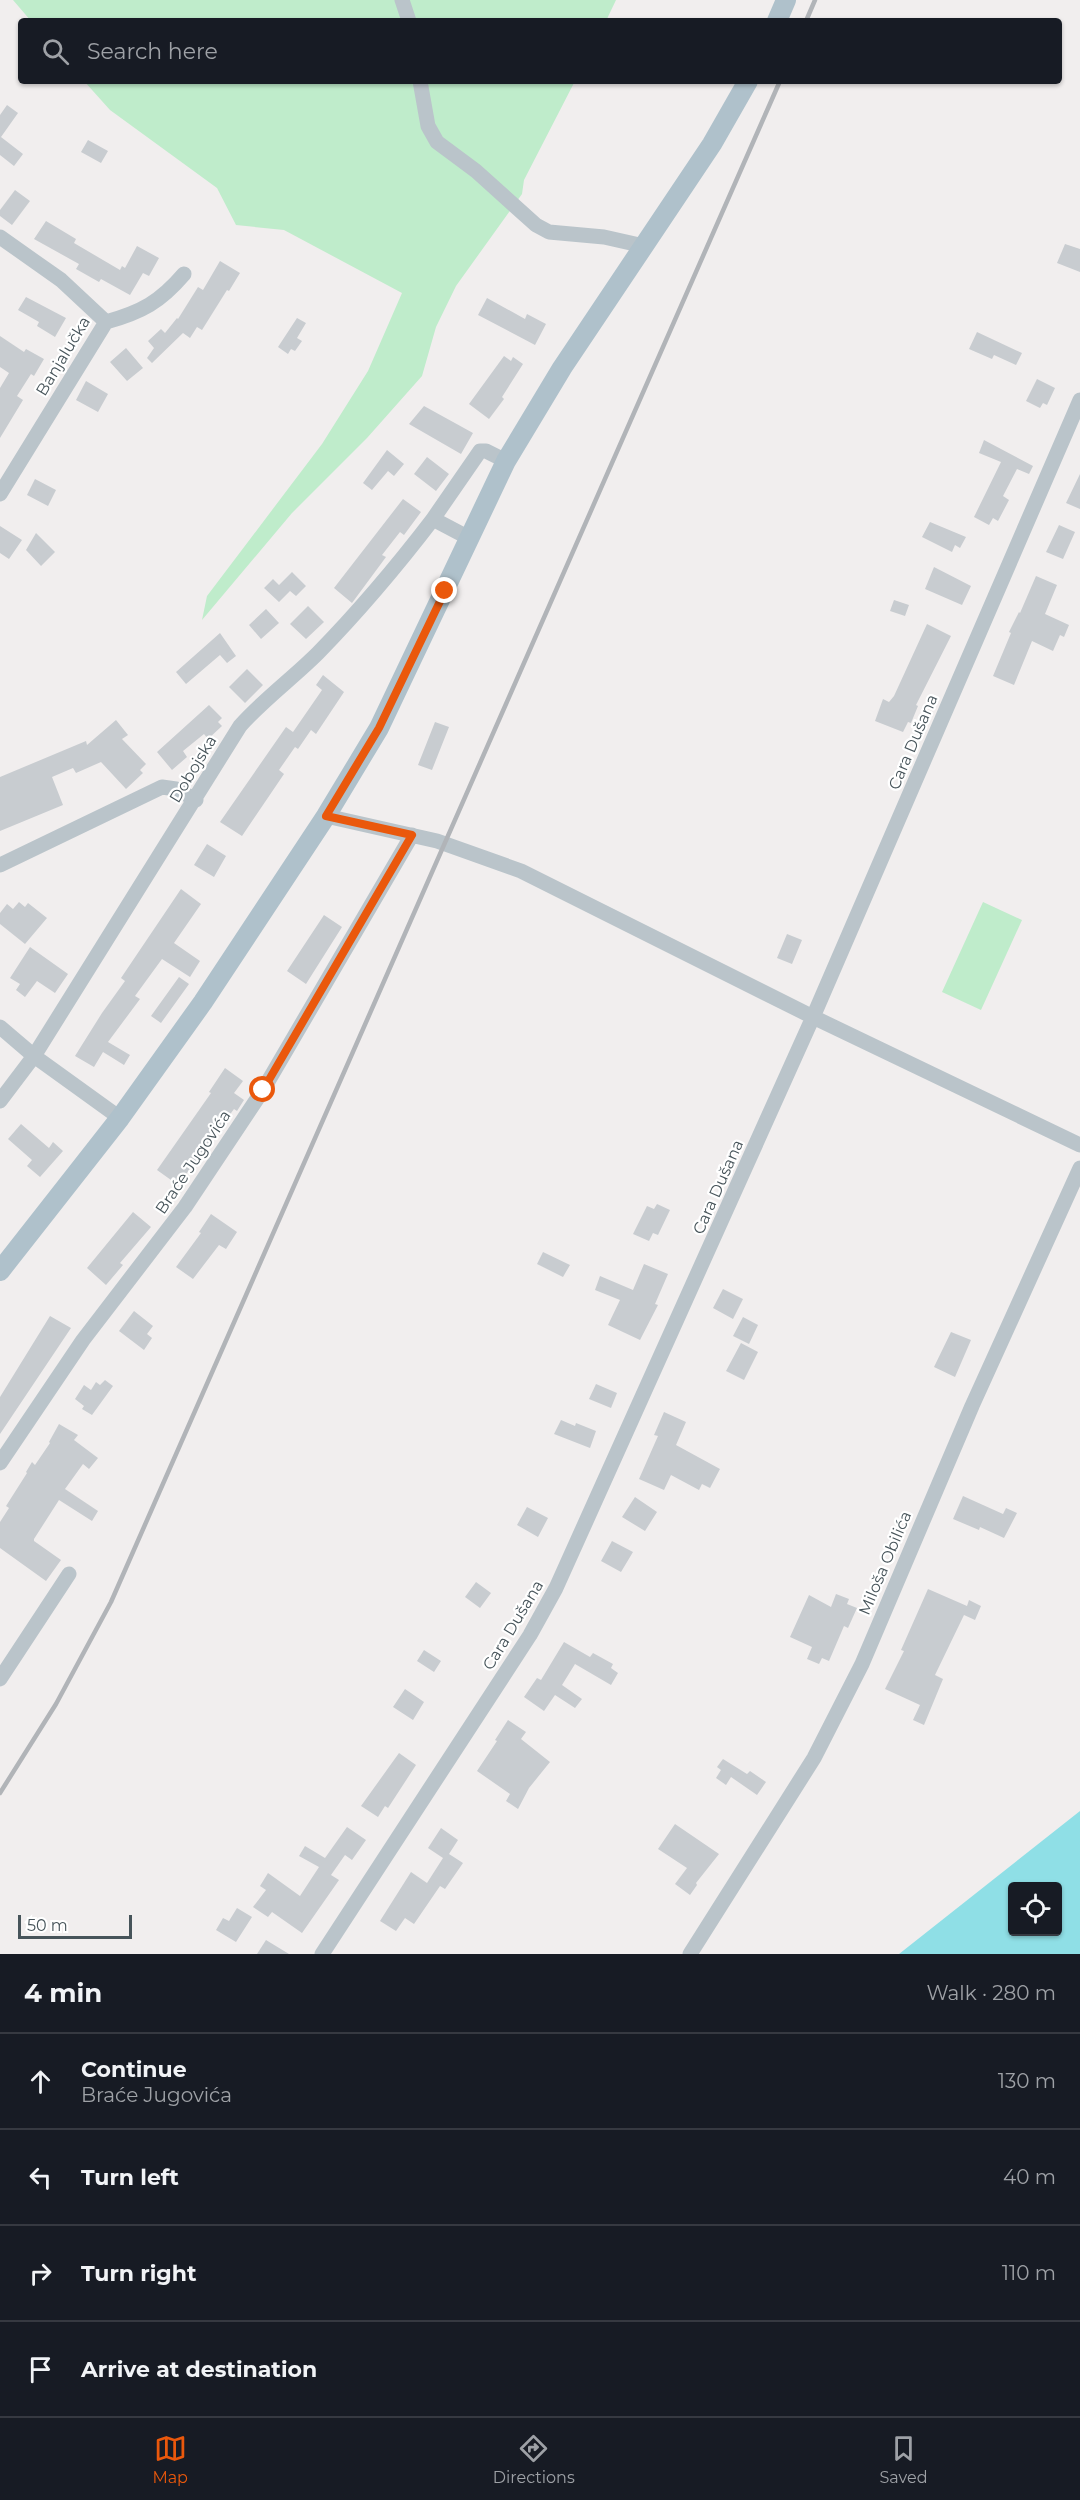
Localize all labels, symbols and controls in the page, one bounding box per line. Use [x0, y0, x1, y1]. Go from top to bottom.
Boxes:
search box [18, 18, 1062, 84]
icon: search [39, 35, 72, 68]
text: Search here [87, 38, 218, 65]
street label: Banjalučka [32, 313, 94, 399]
route end [431, 577, 457, 603]
street label: Cara Dušana [884, 692, 942, 792]
street label: Dobojska [166, 732, 220, 806]
route start [249, 1076, 275, 1102]
street label: Braće Jugovića [151, 1107, 235, 1217]
street label: Cara Dušana [689, 1137, 747, 1237]
street label: Miloša Obilića [855, 1508, 915, 1618]
street label: Cara Dušana [479, 1577, 547, 1673]
map controls [1008, 1882, 1062, 1936]
button: locate [1008, 1882, 1062, 1936]
scale bar [18, 1912, 132, 1940]
text: 50 m [27, 1916, 68, 1935]
text: 4 min [24, 1977, 102, 2009]
text: Walk · 280 m [926, 1981, 1056, 2005]
text: Continue [81, 2056, 187, 2083]
icon: ahead [24, 2065, 57, 2098]
text: 130 m [998, 2069, 1056, 2093]
text: Braće Jugovića [81, 2083, 232, 2107]
icon: left [24, 2161, 57, 2194]
text: Turn left [81, 2164, 179, 2191]
text: 40 m [1003, 2165, 1056, 2189]
icon: right [24, 2257, 57, 2290]
text: Turn right [81, 2260, 196, 2287]
text: 110 m [1002, 2261, 1056, 2285]
icon: arrive [24, 2353, 57, 2386]
text: Arrive at destination [81, 2356, 317, 2383]
tab: Map [152, 2432, 188, 2487]
tab: Directions [493, 2432, 575, 2487]
tab: Saved [880, 2432, 928, 2487]

